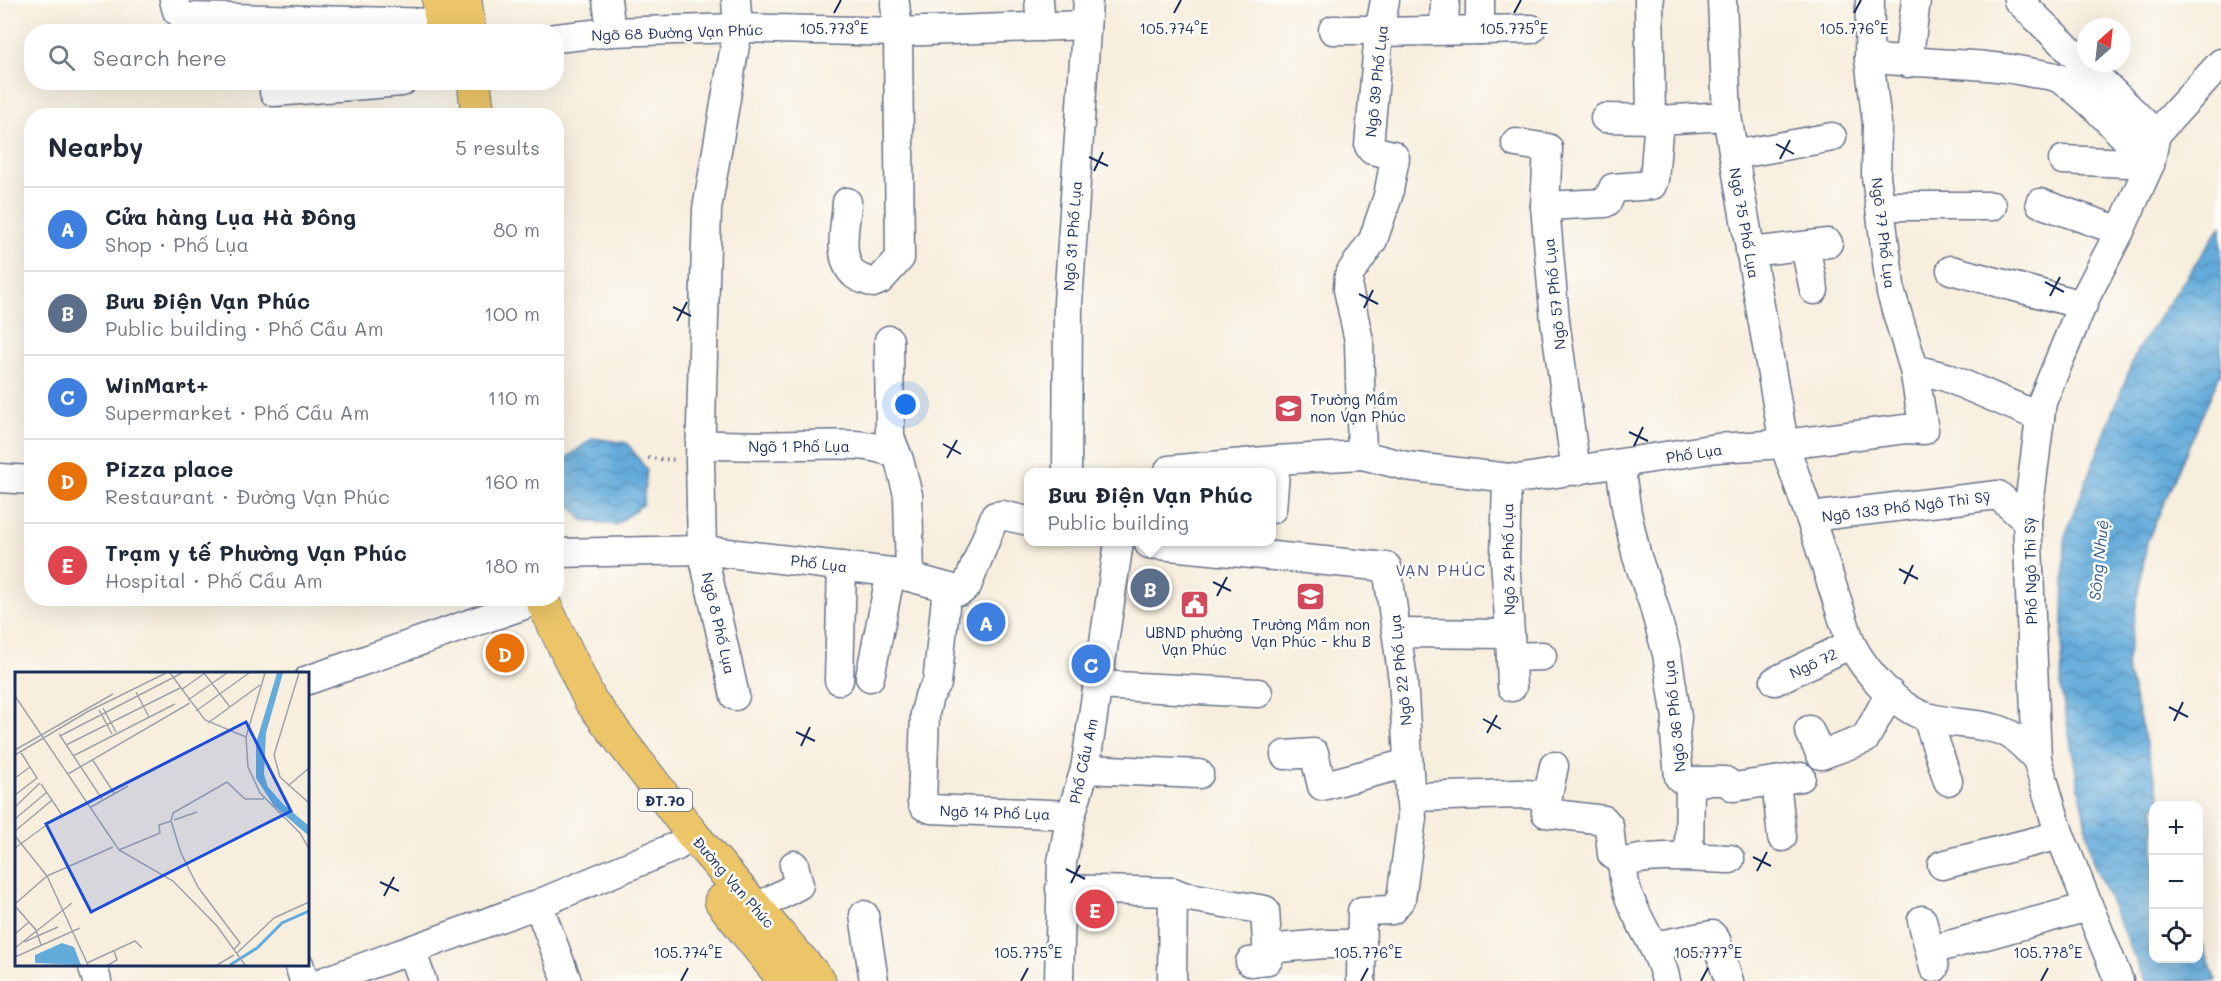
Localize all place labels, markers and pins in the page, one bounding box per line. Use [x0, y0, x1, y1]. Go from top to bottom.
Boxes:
place label: Trường Mầm non Vạn Phúc [1310, 389, 1406, 426]
school or university icon: Trường Mầm non Vạn Phúc [1273, 392, 1305, 424]
pin: B [1130, 566, 1170, 610]
school or university icon: Trường Mầm non Vạn Phúc - khu B [1295, 581, 1327, 613]
public building icon: UBND phường Vạn Phúc [1178, 589, 1210, 621]
pin: A [966, 600, 1006, 644]
place label: Trường Mầm non Vạn Phúc - khu B [1251, 614, 1371, 651]
place label: UBND phường Vạn Phúc [1145, 622, 1243, 659]
pin: D [486, 630, 524, 676]
pin: C [1072, 642, 1110, 686]
pin: E [1076, 886, 1114, 932]

